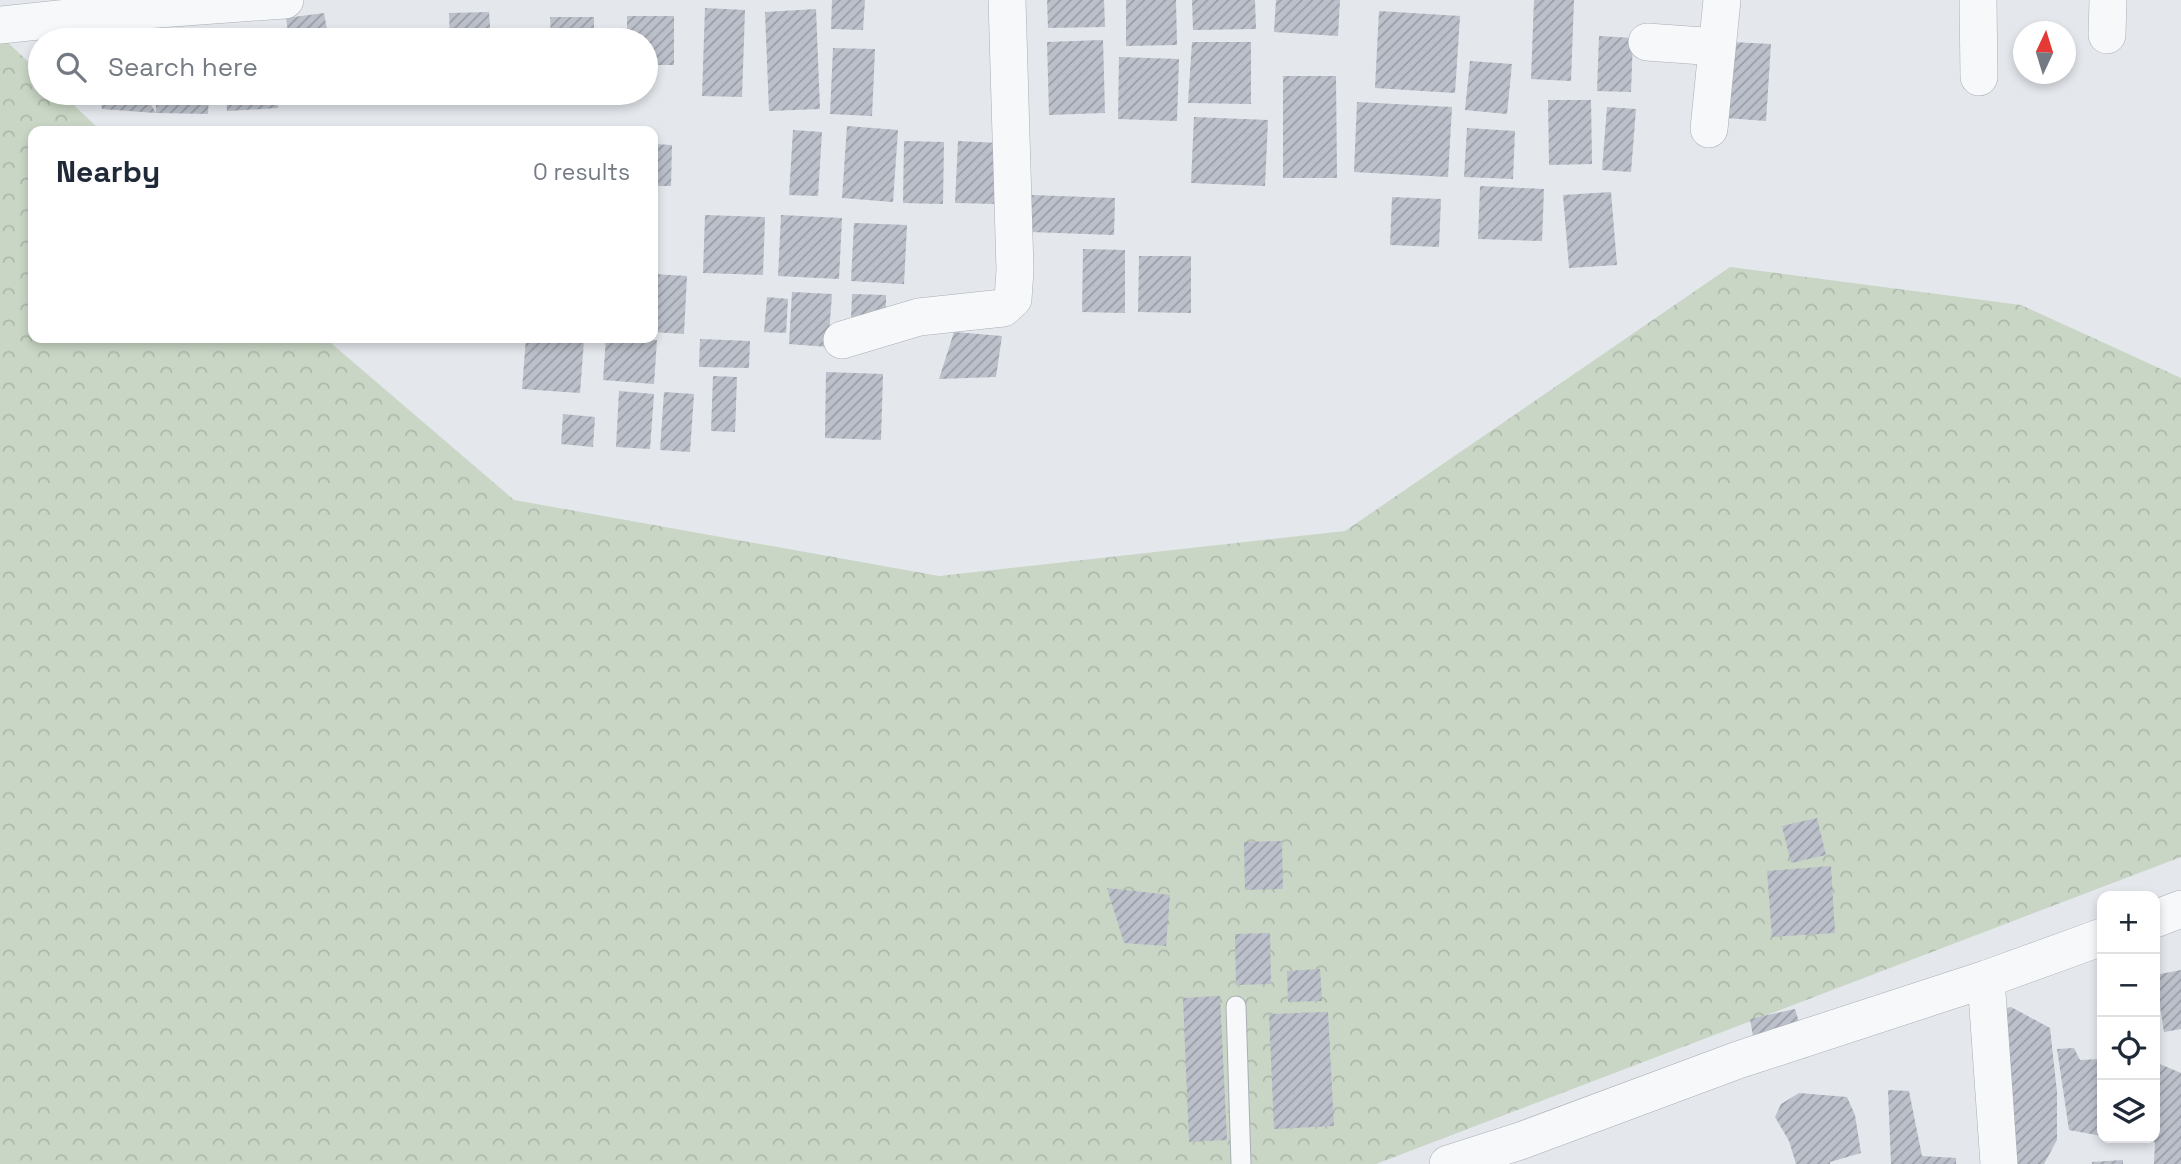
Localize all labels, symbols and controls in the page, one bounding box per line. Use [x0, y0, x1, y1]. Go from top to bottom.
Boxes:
north arrow [2013, 21, 2076, 84]
search box [28, 28, 658, 105]
icon: search [52, 48, 90, 86]
text: Search here [108, 50, 258, 84]
text: Nearby [56, 152, 160, 191]
text: 0 results [533, 157, 630, 187]
map controls [2097, 891, 2160, 1143]
button: + [2097, 891, 2160, 954]
button: − [2097, 954, 2160, 1017]
button: locate [2097, 1017, 2160, 1080]
button: layers [2097, 1080, 2160, 1143]

